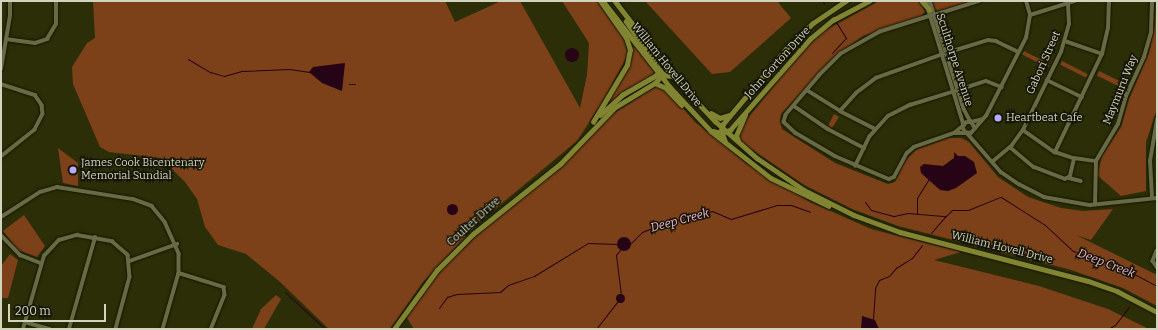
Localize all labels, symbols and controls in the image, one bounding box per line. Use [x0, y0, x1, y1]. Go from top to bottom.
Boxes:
street label: Sculthorpe Avenue [933, 12, 975, 108]
street label: William Hovell Drive [628, 20, 704, 110]
street label: John Gorton Drive [742, 25, 814, 101]
street label: Gabori Street [1024, 29, 1064, 97]
street label: Maymuru Way [1101, 53, 1141, 127]
place label: Heartbeat Cafe [1006, 111, 1083, 125]
marker: Heartbeat Cafe [993, 113, 1003, 123]
place label: James Cook Bicentenary Memorial Sundial [81, 157, 205, 183]
marker: James Cook Bicentenary Memorial Sundial [68, 165, 78, 175]
street label: Coulter Drive [445, 195, 503, 249]
water label: Deep Creek [649, 206, 711, 236]
street label: William Hovell Drive [950, 229, 1054, 267]
water label: Deep Creek [1075, 246, 1137, 282]
scale bar [10, 296, 108, 322]
text: 200 m [15, 304, 51, 318]

